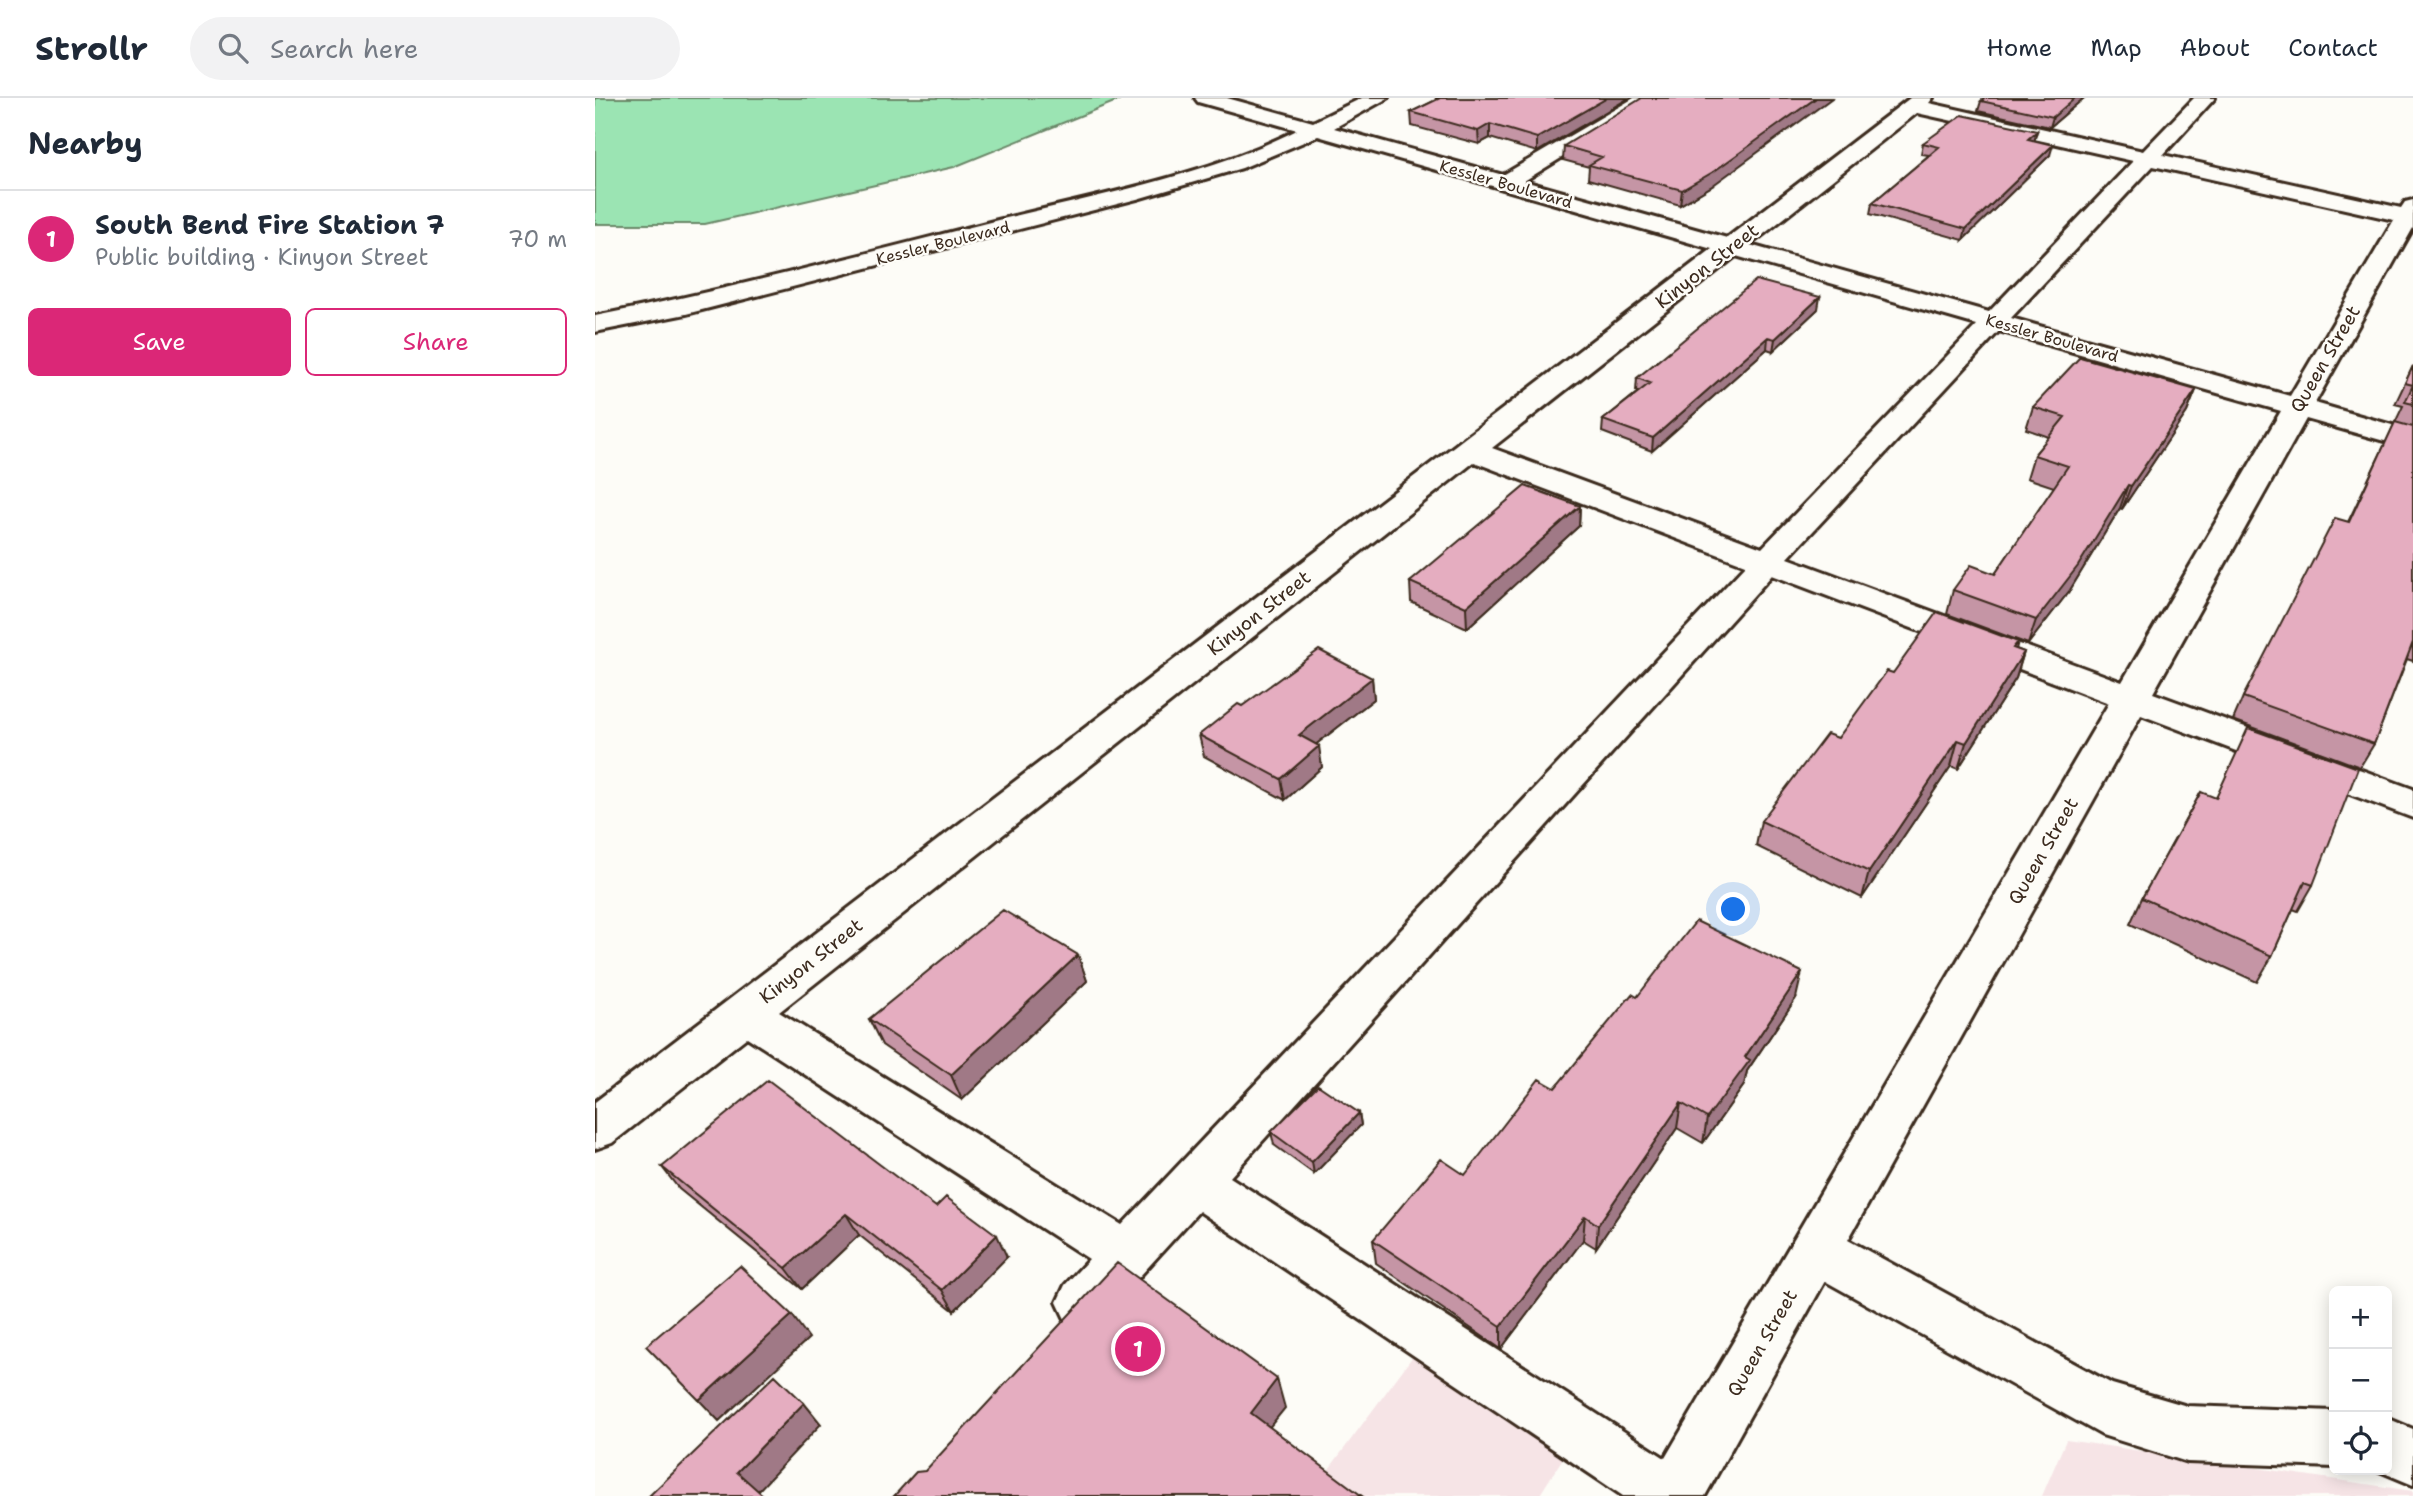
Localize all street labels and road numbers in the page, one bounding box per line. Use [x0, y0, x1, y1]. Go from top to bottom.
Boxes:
street label: Kessler Boulevard [1437, 155, 1575, 213]
street label: Kessler Boulevard [874, 216, 1012, 270]
street label: Kinyon Street [1650, 218, 1764, 314]
street label: Queen Street [2284, 301, 2366, 417]
street label: Kessler Boulevard [1983, 309, 2121, 367]
street label: Kinyon Street [1202, 565, 1316, 661]
street label: Queen Street [2002, 793, 2084, 909]
street label: Kinyon Street [754, 913, 868, 1009]
street label: Queen Street [1721, 1285, 1803, 1401]

